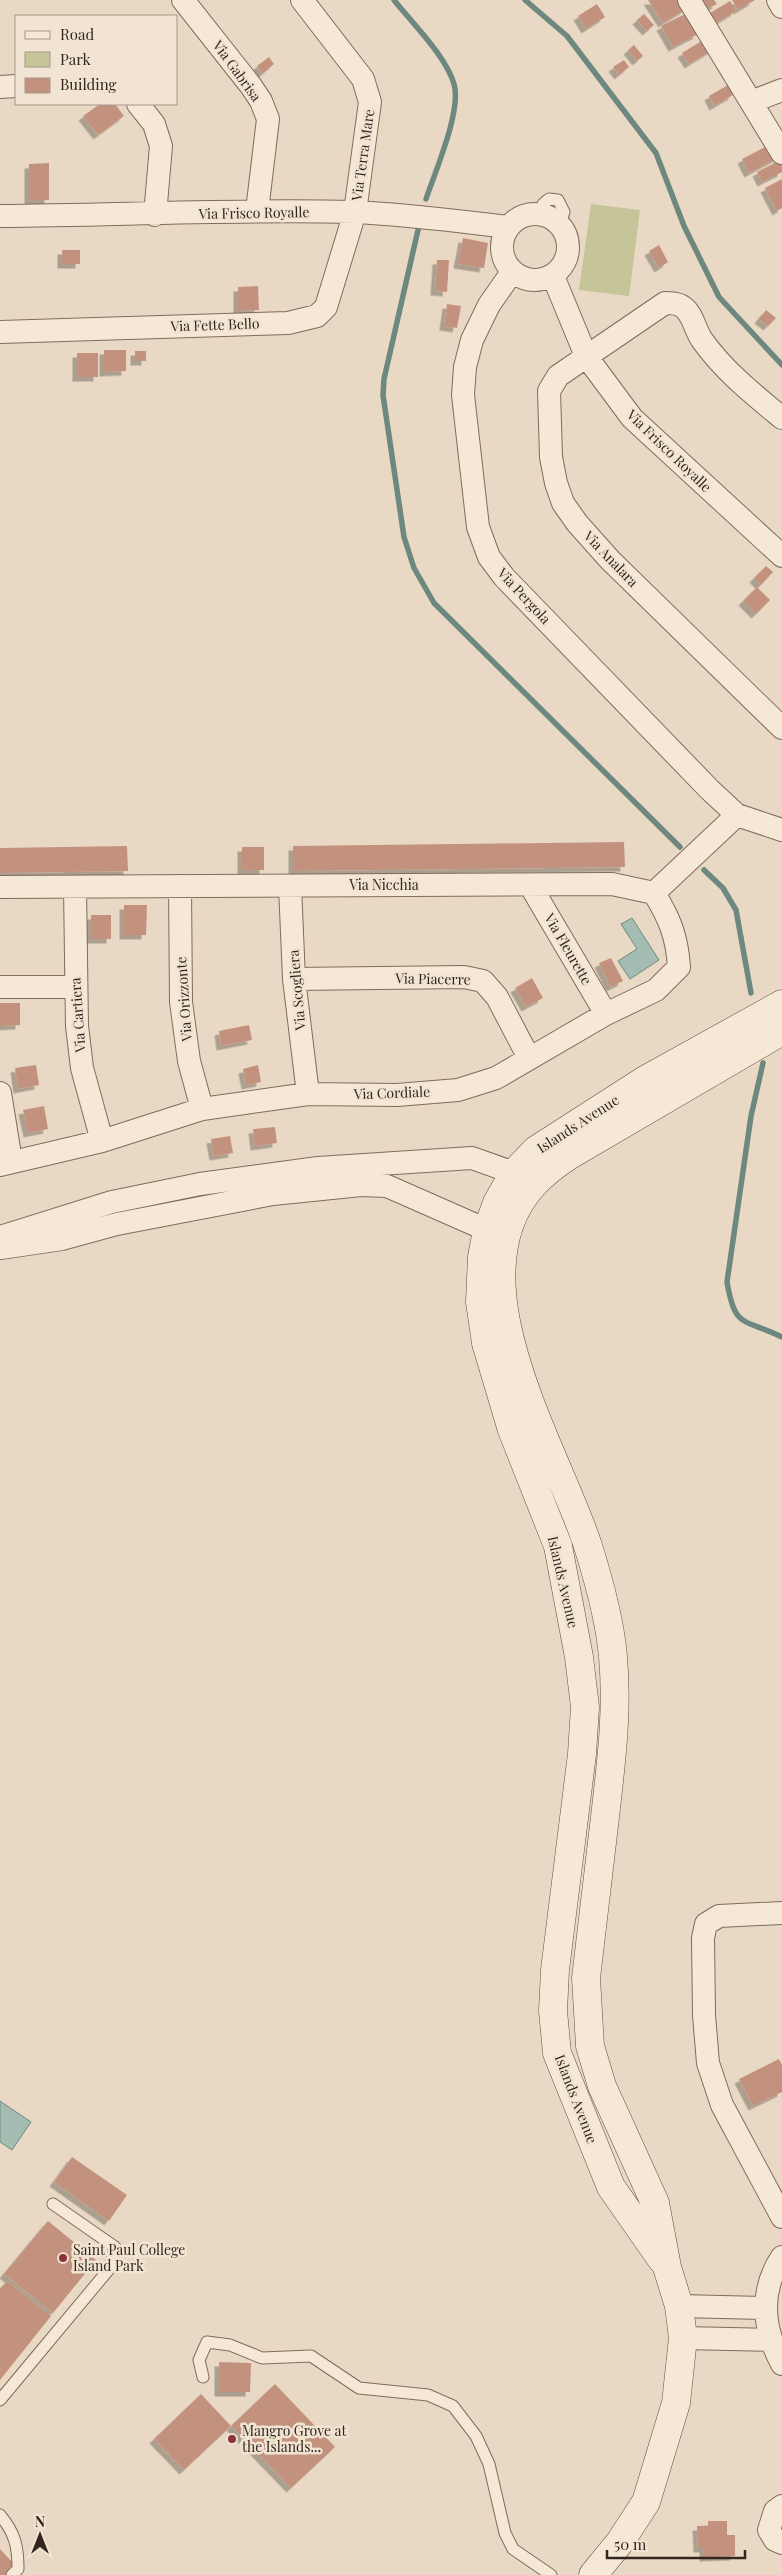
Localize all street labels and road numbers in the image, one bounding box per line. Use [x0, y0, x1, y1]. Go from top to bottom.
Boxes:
street label: Via Gabrisa [208, 36, 266, 105]
street label: Via Terra Mare [347, 108, 378, 203]
street label: Via Frisco Royalle [197, 202, 310, 223]
street label: Via Fette Bello [169, 313, 260, 336]
street label: Via Frisco Royalle [622, 405, 716, 496]
street label: Via Analara [579, 526, 643, 591]
street label: Via Pergola [493, 563, 555, 628]
street label: Via Nicchia [348, 875, 419, 894]
street label: Via Fleurette [540, 909, 596, 988]
street label: Via Scogliera [284, 949, 310, 1032]
street label: Via Orizzonte [171, 956, 196, 1043]
street label: Via Piacerre [394, 968, 471, 989]
street label: Via Cartiera [65, 977, 90, 1054]
street label: Via Cordiale [353, 1082, 430, 1103]
street label: Islands Avenue [533, 1090, 622, 1157]
street label: Islands Avenue [544, 1534, 583, 1630]
street label: Islands Avenue [551, 2052, 602, 2146]

